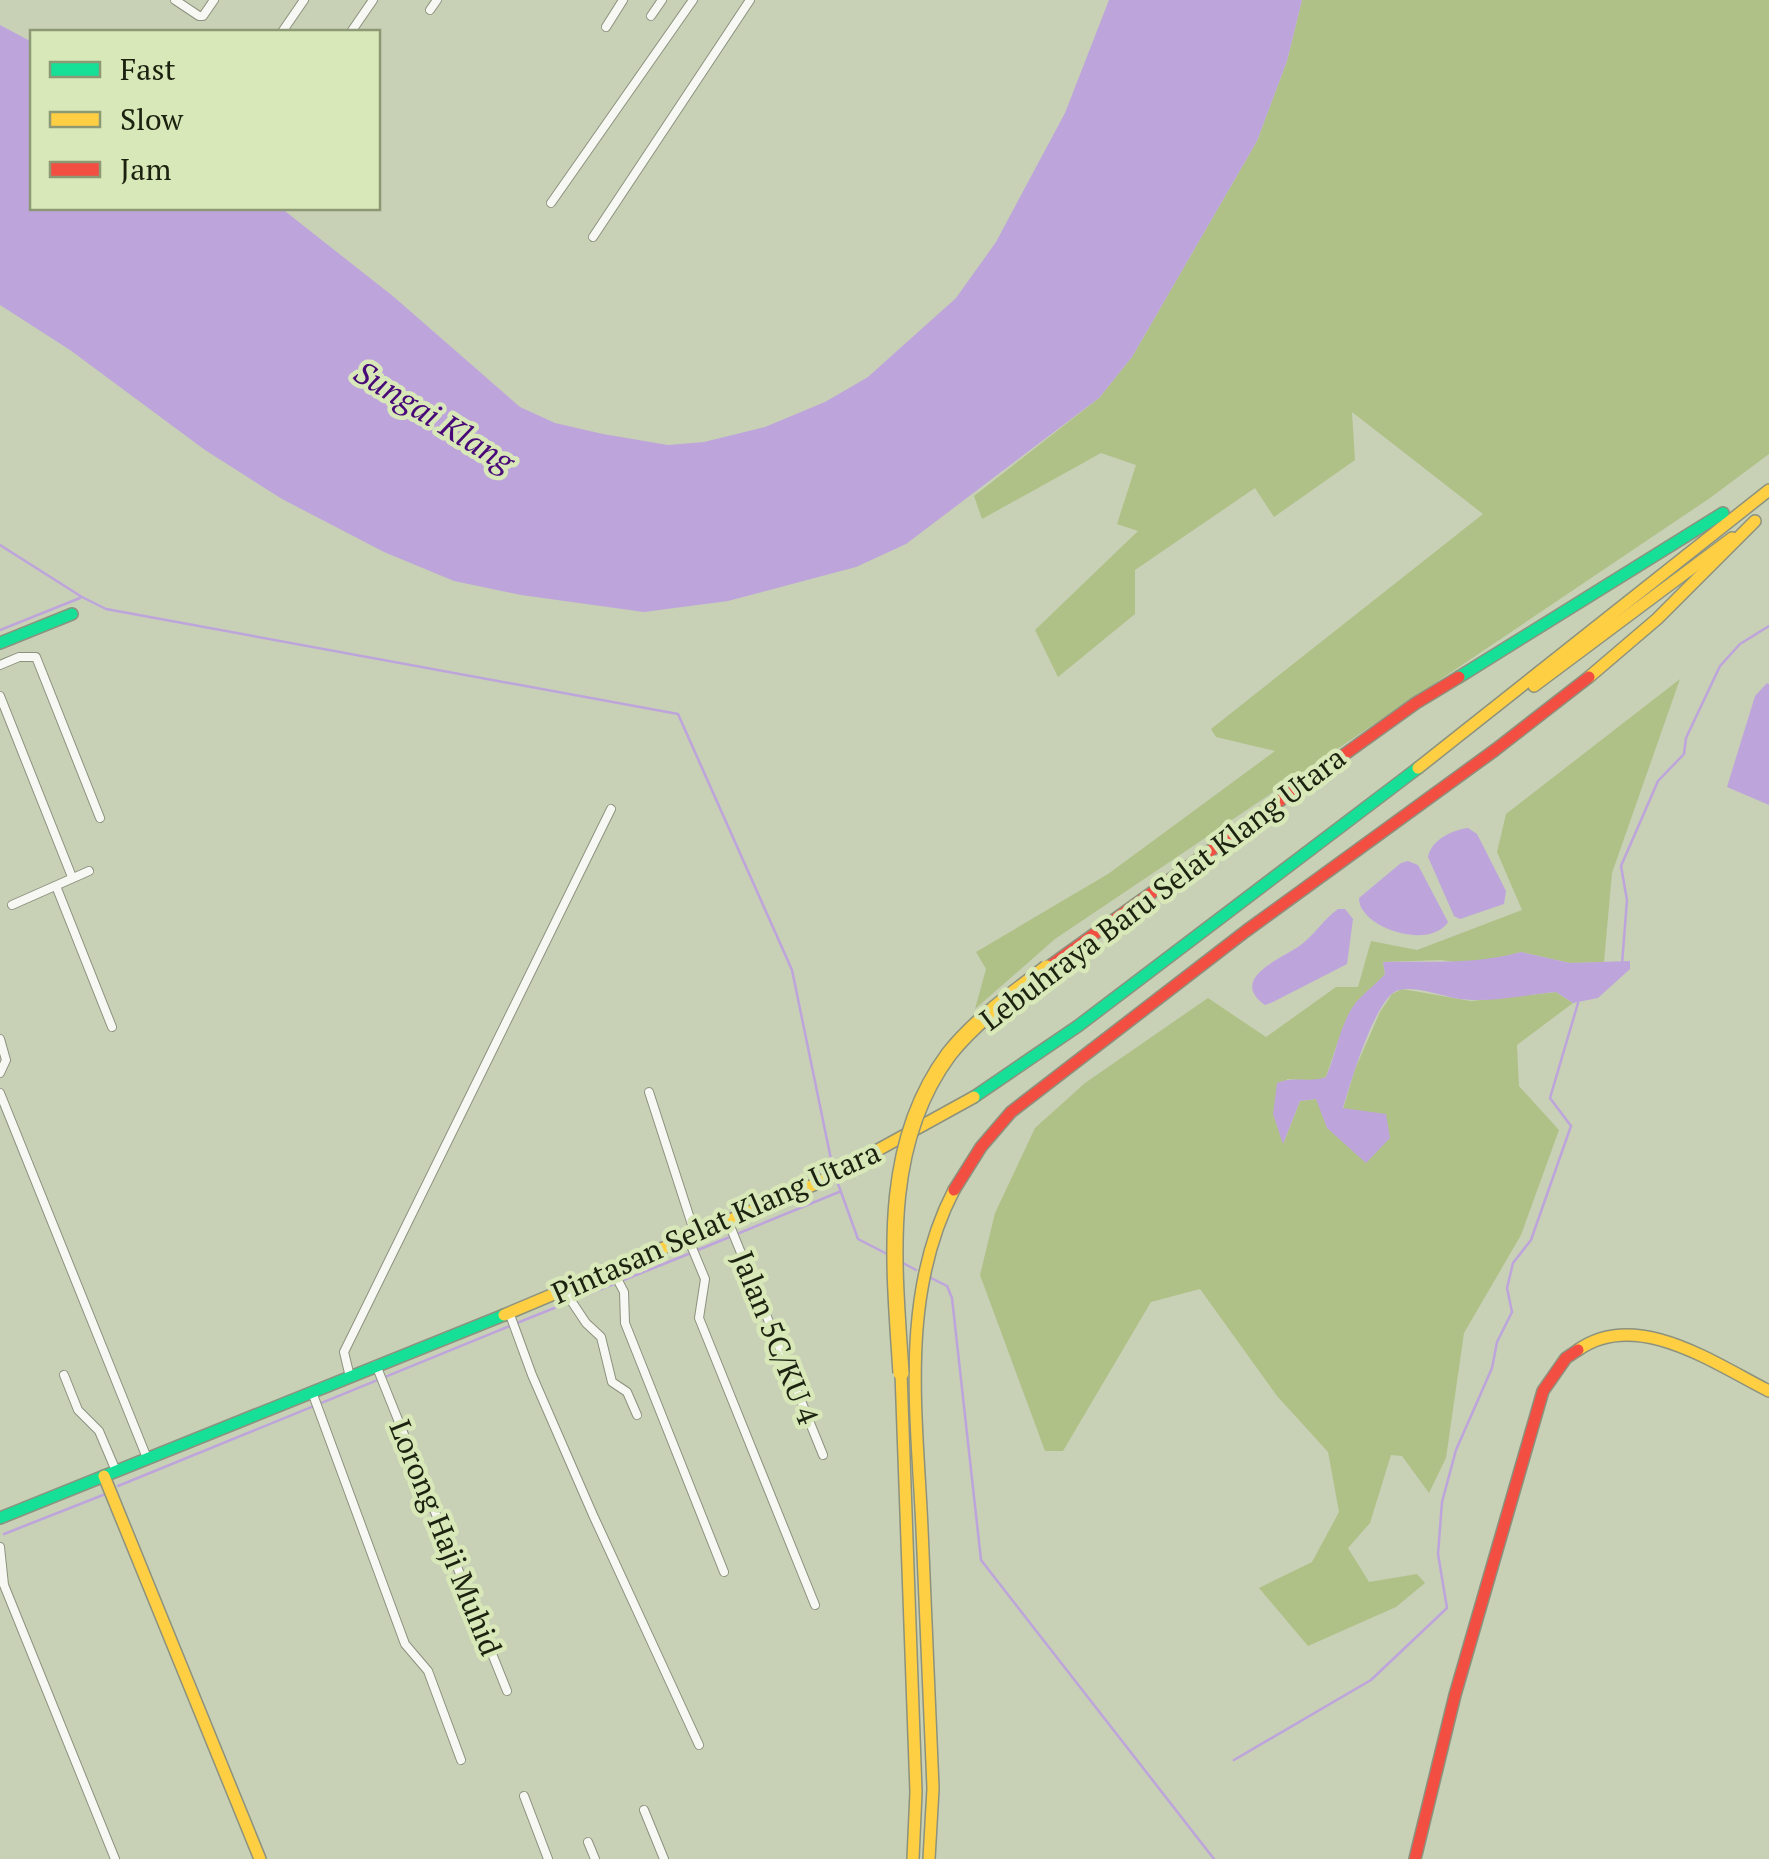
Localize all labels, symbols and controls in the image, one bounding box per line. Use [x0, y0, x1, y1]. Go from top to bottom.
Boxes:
legend [30, 30, 380, 210]
text: Fast [120, 49, 176, 89]
text: Slow [120, 99, 184, 139]
text: Jam [120, 149, 171, 189]
water label: Sungai Klang [347, 350, 524, 483]
street label: Lebuhraya Baru Selat Klang Utara [971, 737, 1353, 1039]
street label: Pintasan Selat Klang Utara [545, 1131, 886, 1313]
street label: Jalan 5C/KU 4 [723, 1245, 829, 1430]
street label: Lorong Haji Muhid [380, 1414, 511, 1661]

